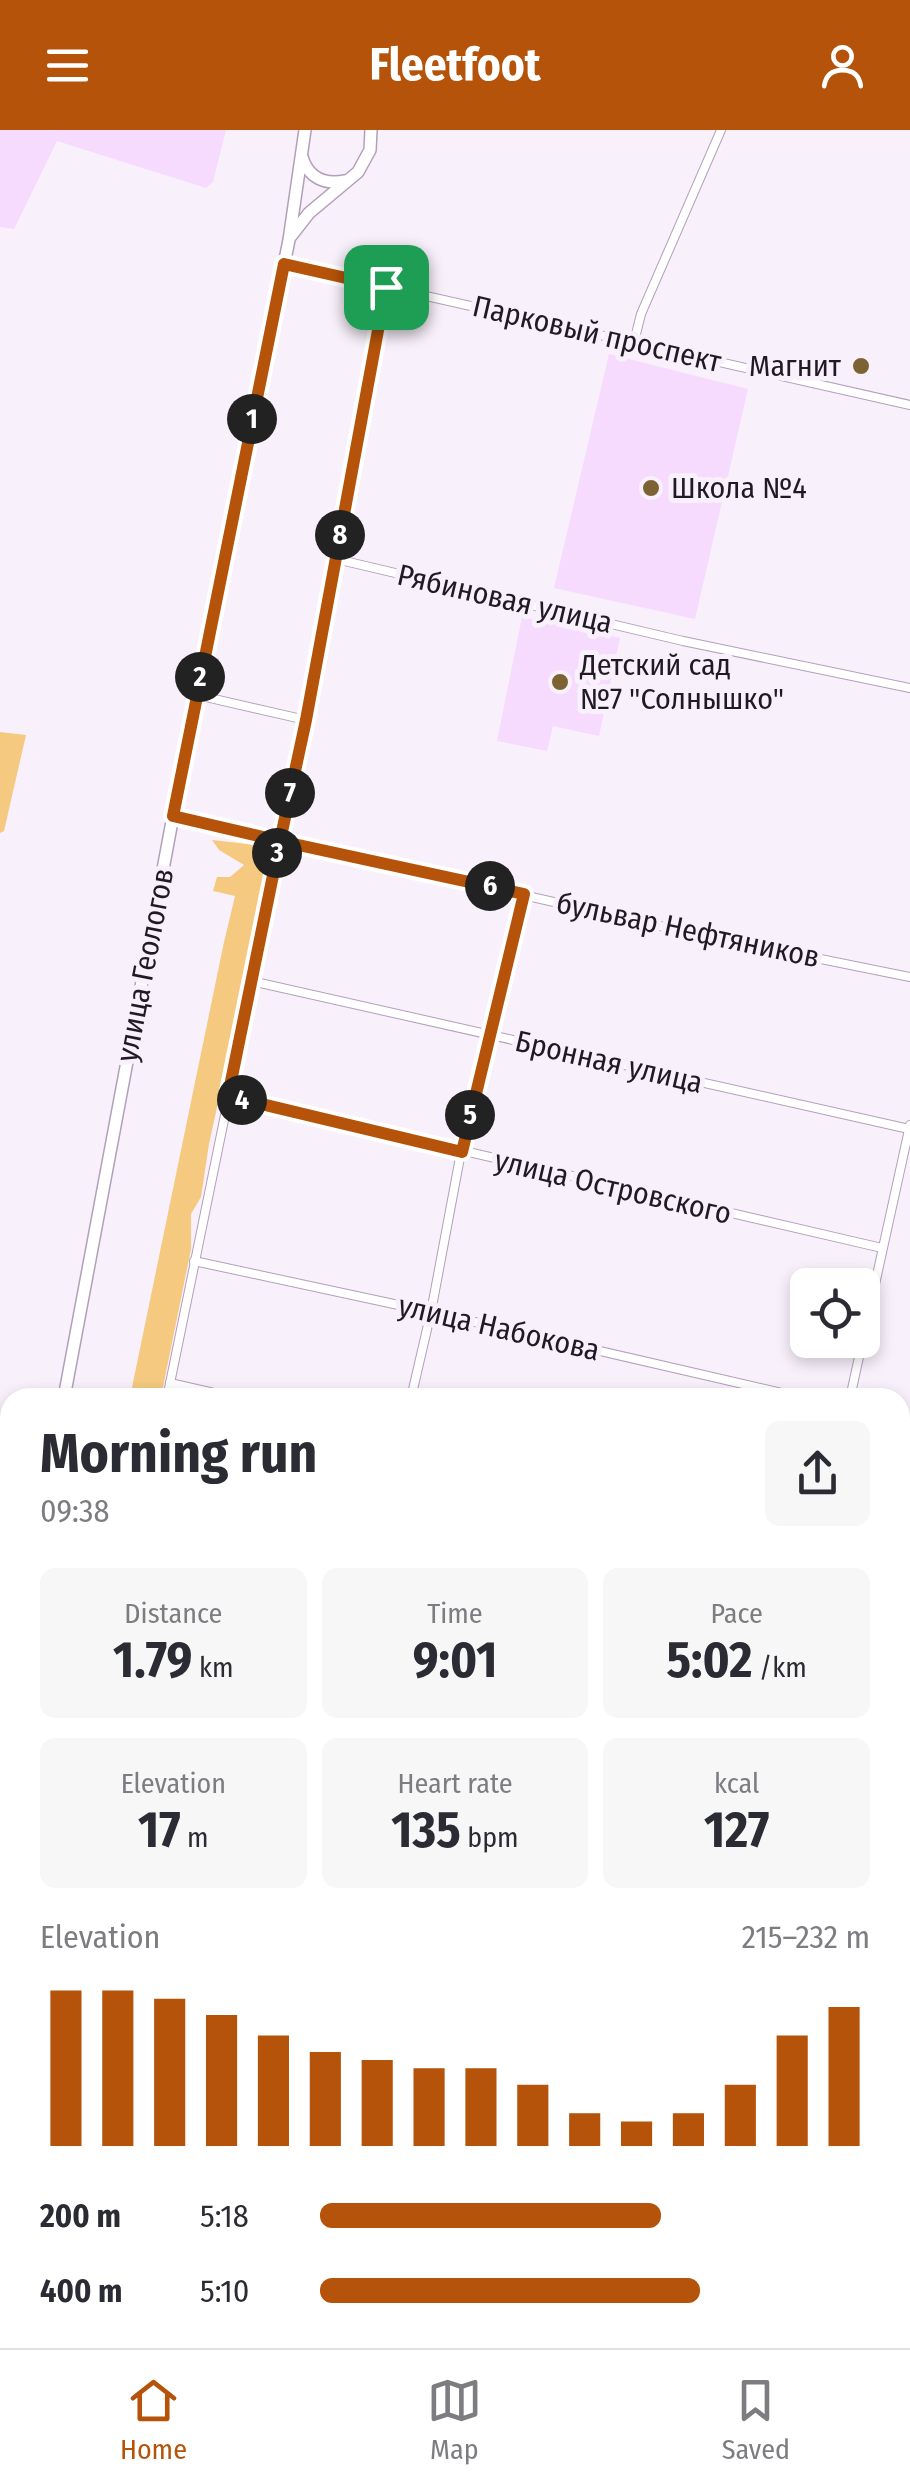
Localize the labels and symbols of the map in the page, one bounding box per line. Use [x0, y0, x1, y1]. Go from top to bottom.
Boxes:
pin [344, 245, 429, 330]
street label: Парковый проспект [469, 288, 726, 380]
place label: Магнит [749, 348, 842, 384]
marker: Магнит [850, 355, 872, 377]
pin: 1 [227, 394, 277, 444]
place label: Школа №4 [671, 470, 807, 506]
marker: Школа №4 [640, 477, 662, 499]
pin: 8 [315, 510, 365, 560]
street label: Рябиновая улица [394, 557, 616, 641]
place label: Детский сад №7 "Солнышко" [579, 647, 784, 717]
pin: 2 [175, 652, 225, 702]
marker: Детский сад №7 "Солнышко" [549, 671, 571, 693]
pin: 7 [265, 768, 315, 818]
pin: 3 [252, 828, 302, 878]
pin: 6 [465, 861, 515, 911]
street label: улица Геологов [109, 865, 181, 1065]
street label: бульвар Нефтяников [553, 885, 823, 975]
street label: Бронная улица [512, 1023, 706, 1101]
pin: 4 [217, 1075, 267, 1125]
pin: 5 [445, 1090, 495, 1140]
street label: улица Островского [491, 1142, 735, 1232]
street label: улица Набокова [395, 1287, 603, 1369]

